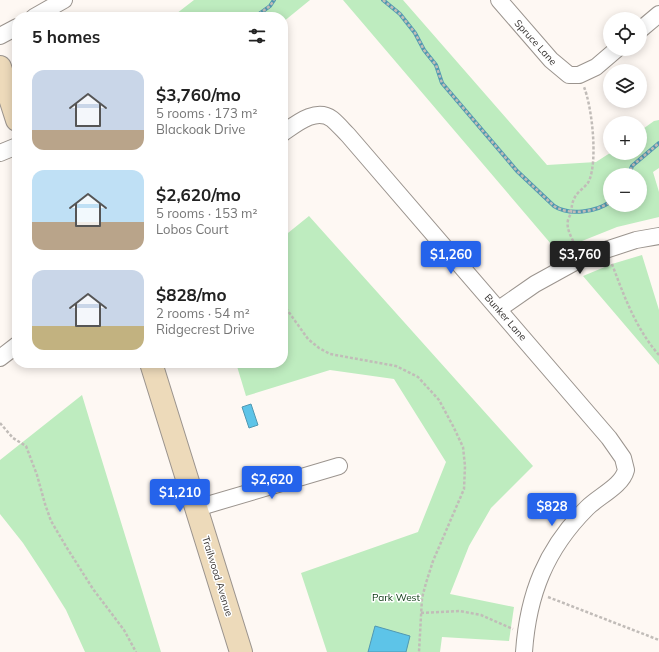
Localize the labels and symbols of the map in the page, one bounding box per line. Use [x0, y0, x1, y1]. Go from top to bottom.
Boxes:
street label: Spruce Lane [512, 17, 560, 68]
pin: $1,260 [418, 241, 484, 275]
pin: $3,760 [547, 241, 613, 275]
street label: Bunker Lane [482, 291, 530, 343]
pin: $2,620 [239, 466, 305, 500]
pin: $1,210 [147, 479, 213, 513]
pin: $828 [528, 493, 576, 527]
street label: Trailwood Avenue [199, 535, 236, 618]
park label: Park West [372, 591, 421, 604]

